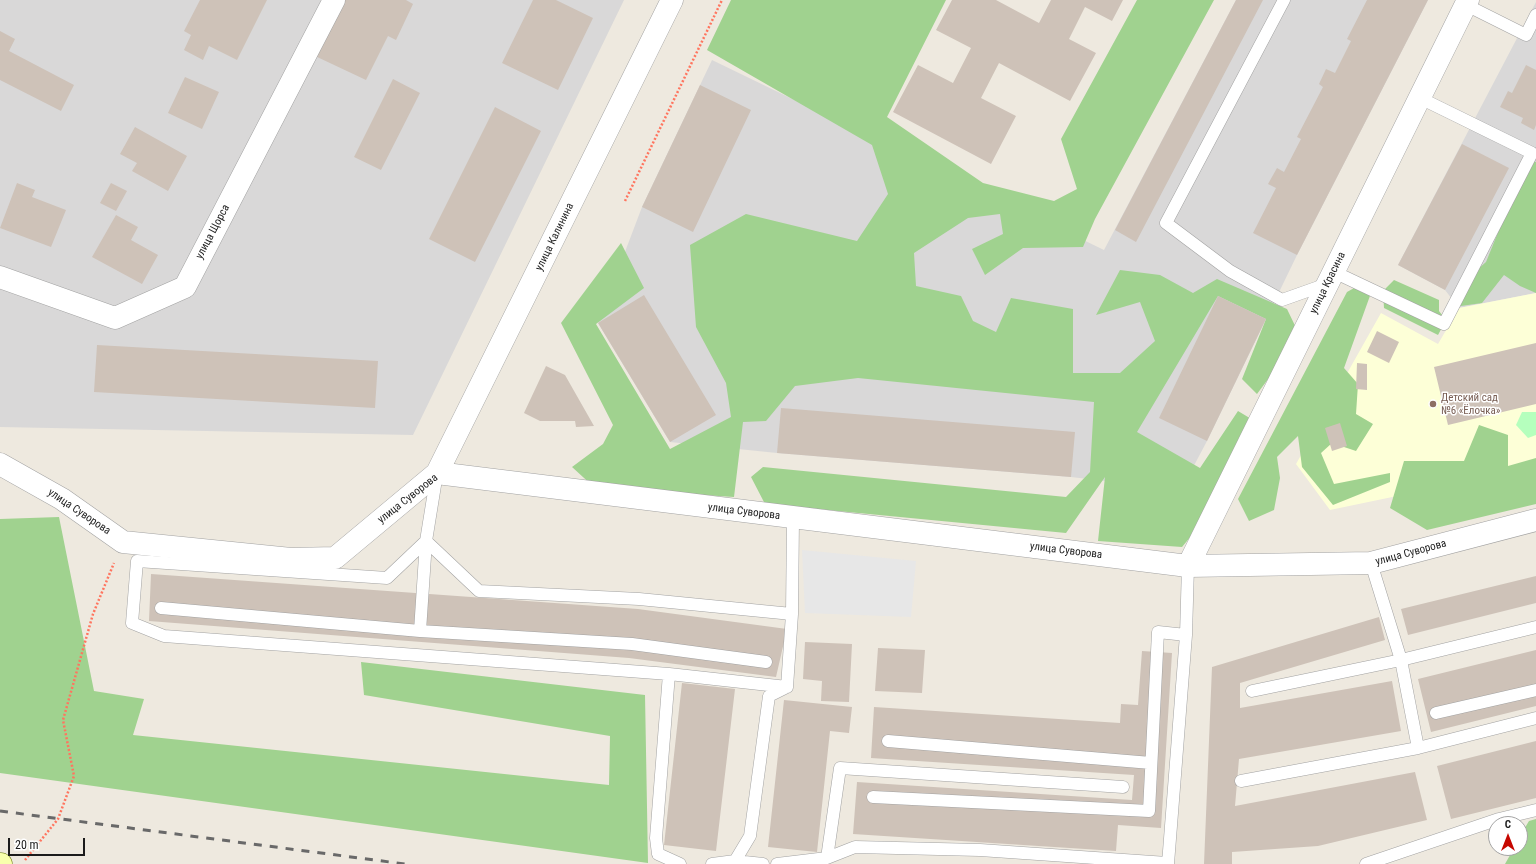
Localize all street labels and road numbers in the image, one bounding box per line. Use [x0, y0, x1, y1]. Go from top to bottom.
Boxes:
street label: улица Калинина [533, 201, 577, 273]
street label: улица Щорса [193, 203, 233, 261]
street label: улица Красина [1307, 250, 1349, 316]
street label: улица Суворова [375, 471, 441, 527]
street label: улица Суворова [45, 486, 113, 538]
street label: улица Суворова [707, 501, 781, 523]
street label: улица Суворова [1374, 537, 1448, 569]
street label: улица Суворова [1029, 540, 1103, 562]

